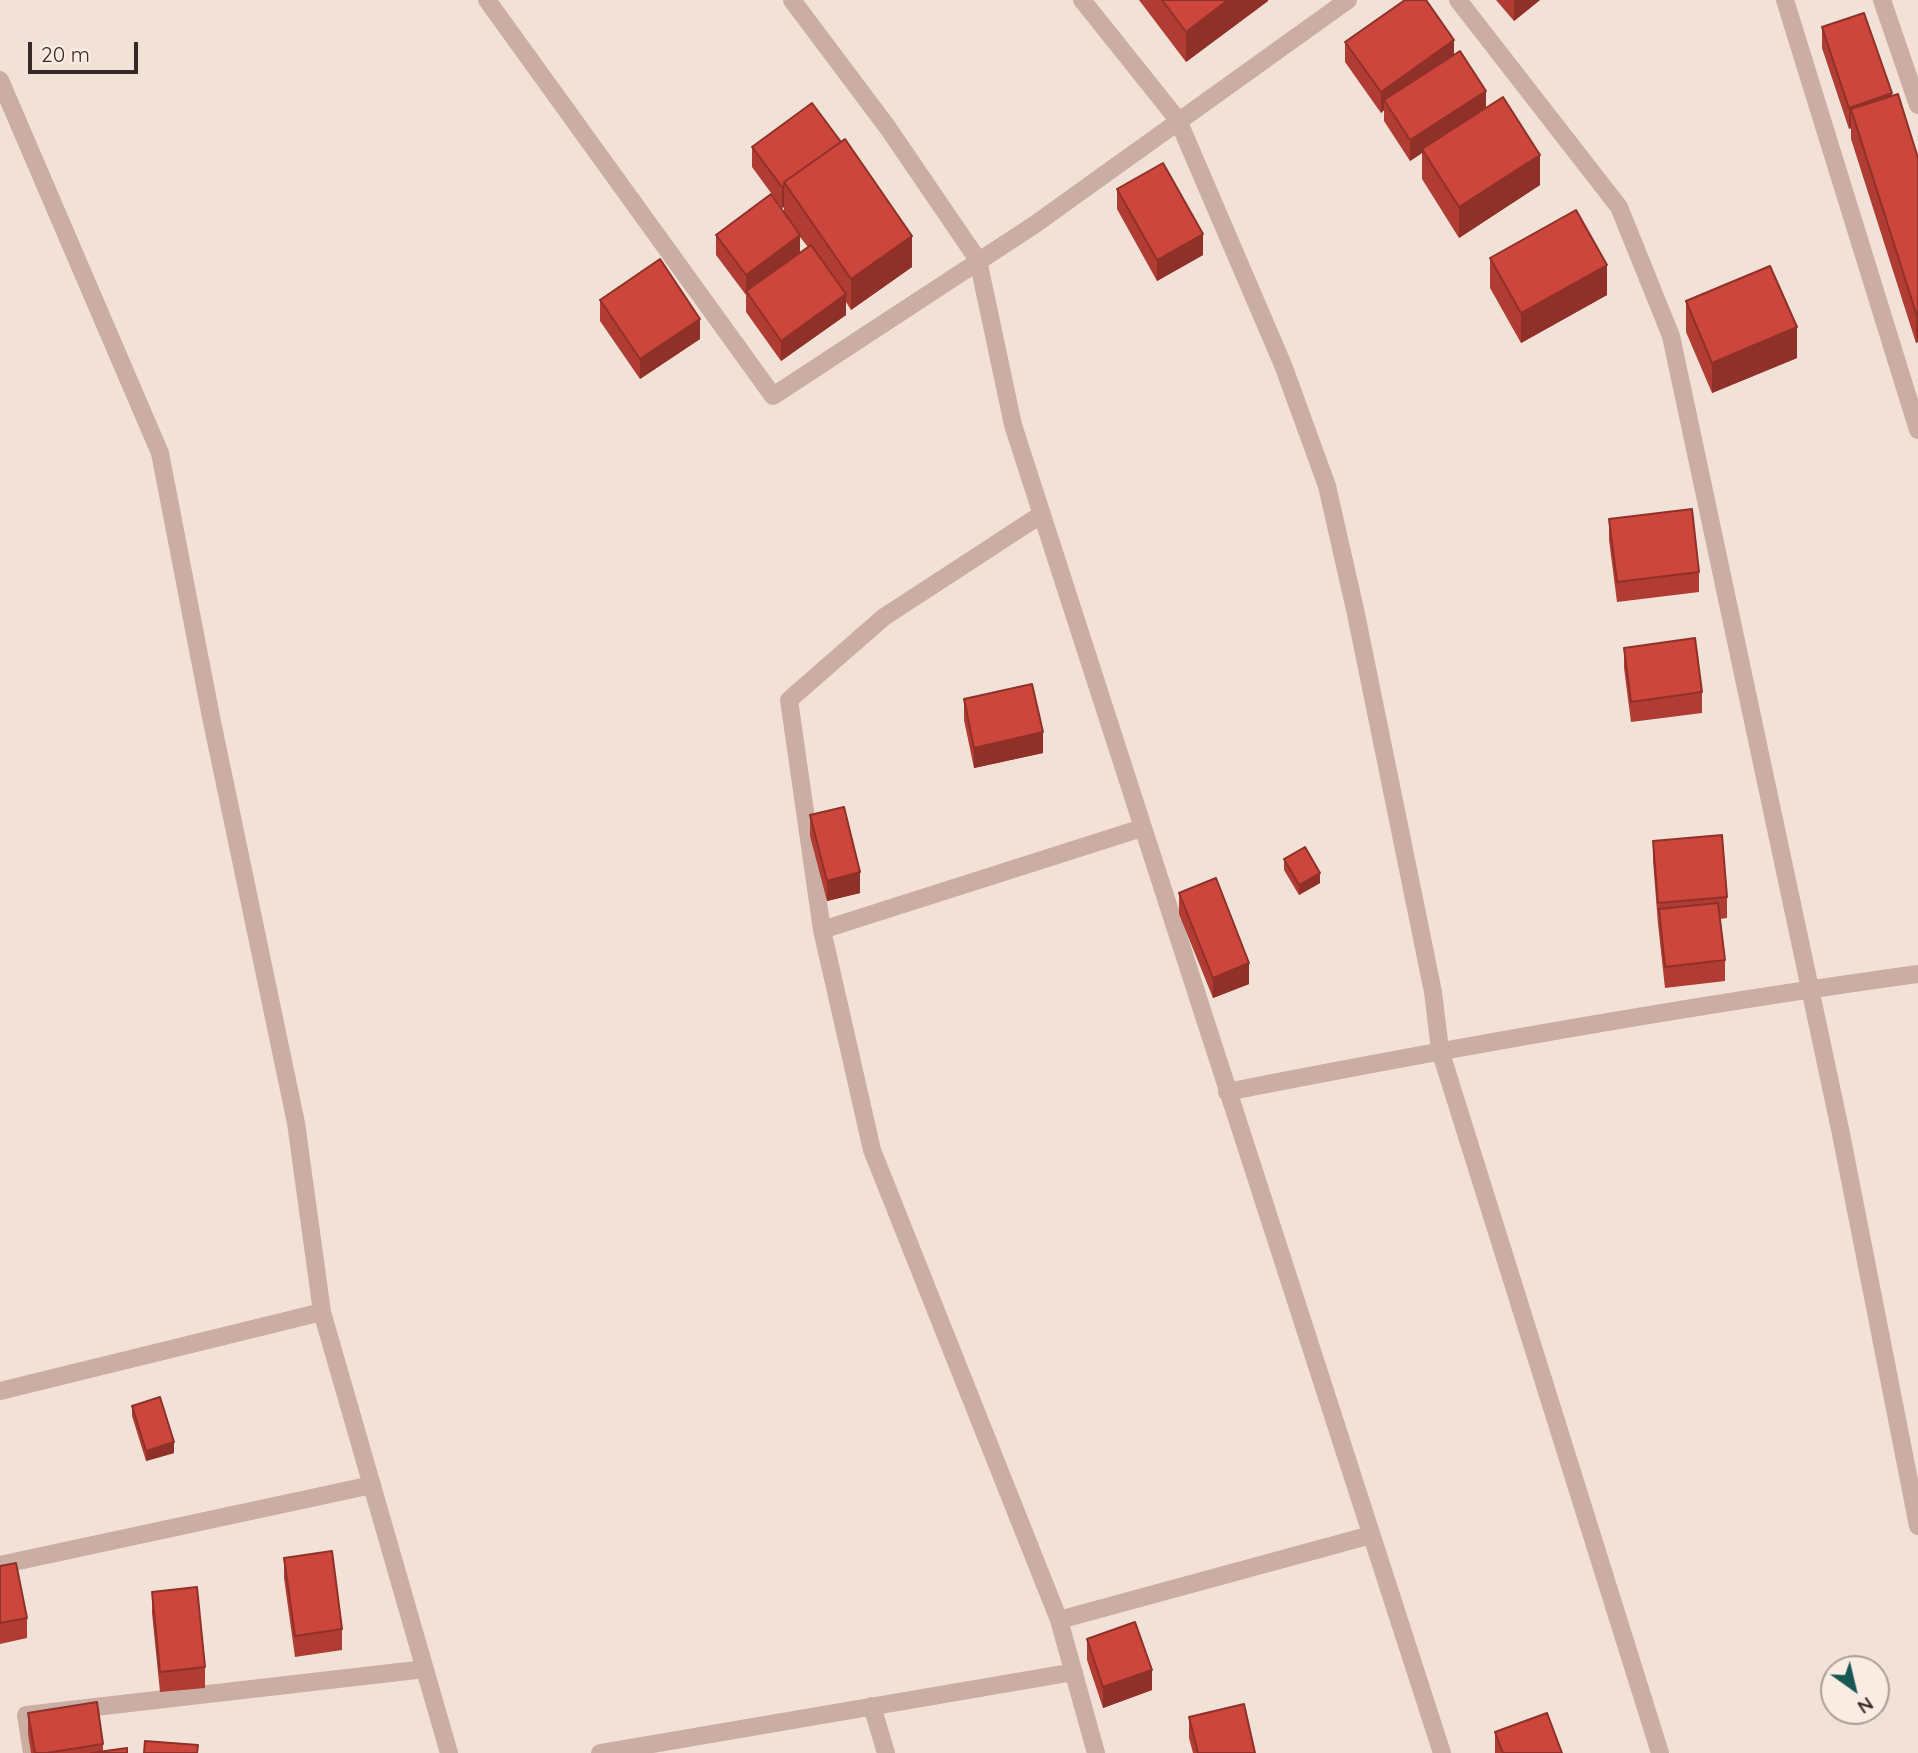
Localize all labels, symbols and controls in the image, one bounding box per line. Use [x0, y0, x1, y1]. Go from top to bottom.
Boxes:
scale bar [32, 28, 142, 72]
text: 20 m [41, 41, 90, 67]
north arrow [1820, 1655, 1890, 1725]
text: N [1853, 1692, 1878, 1720]

